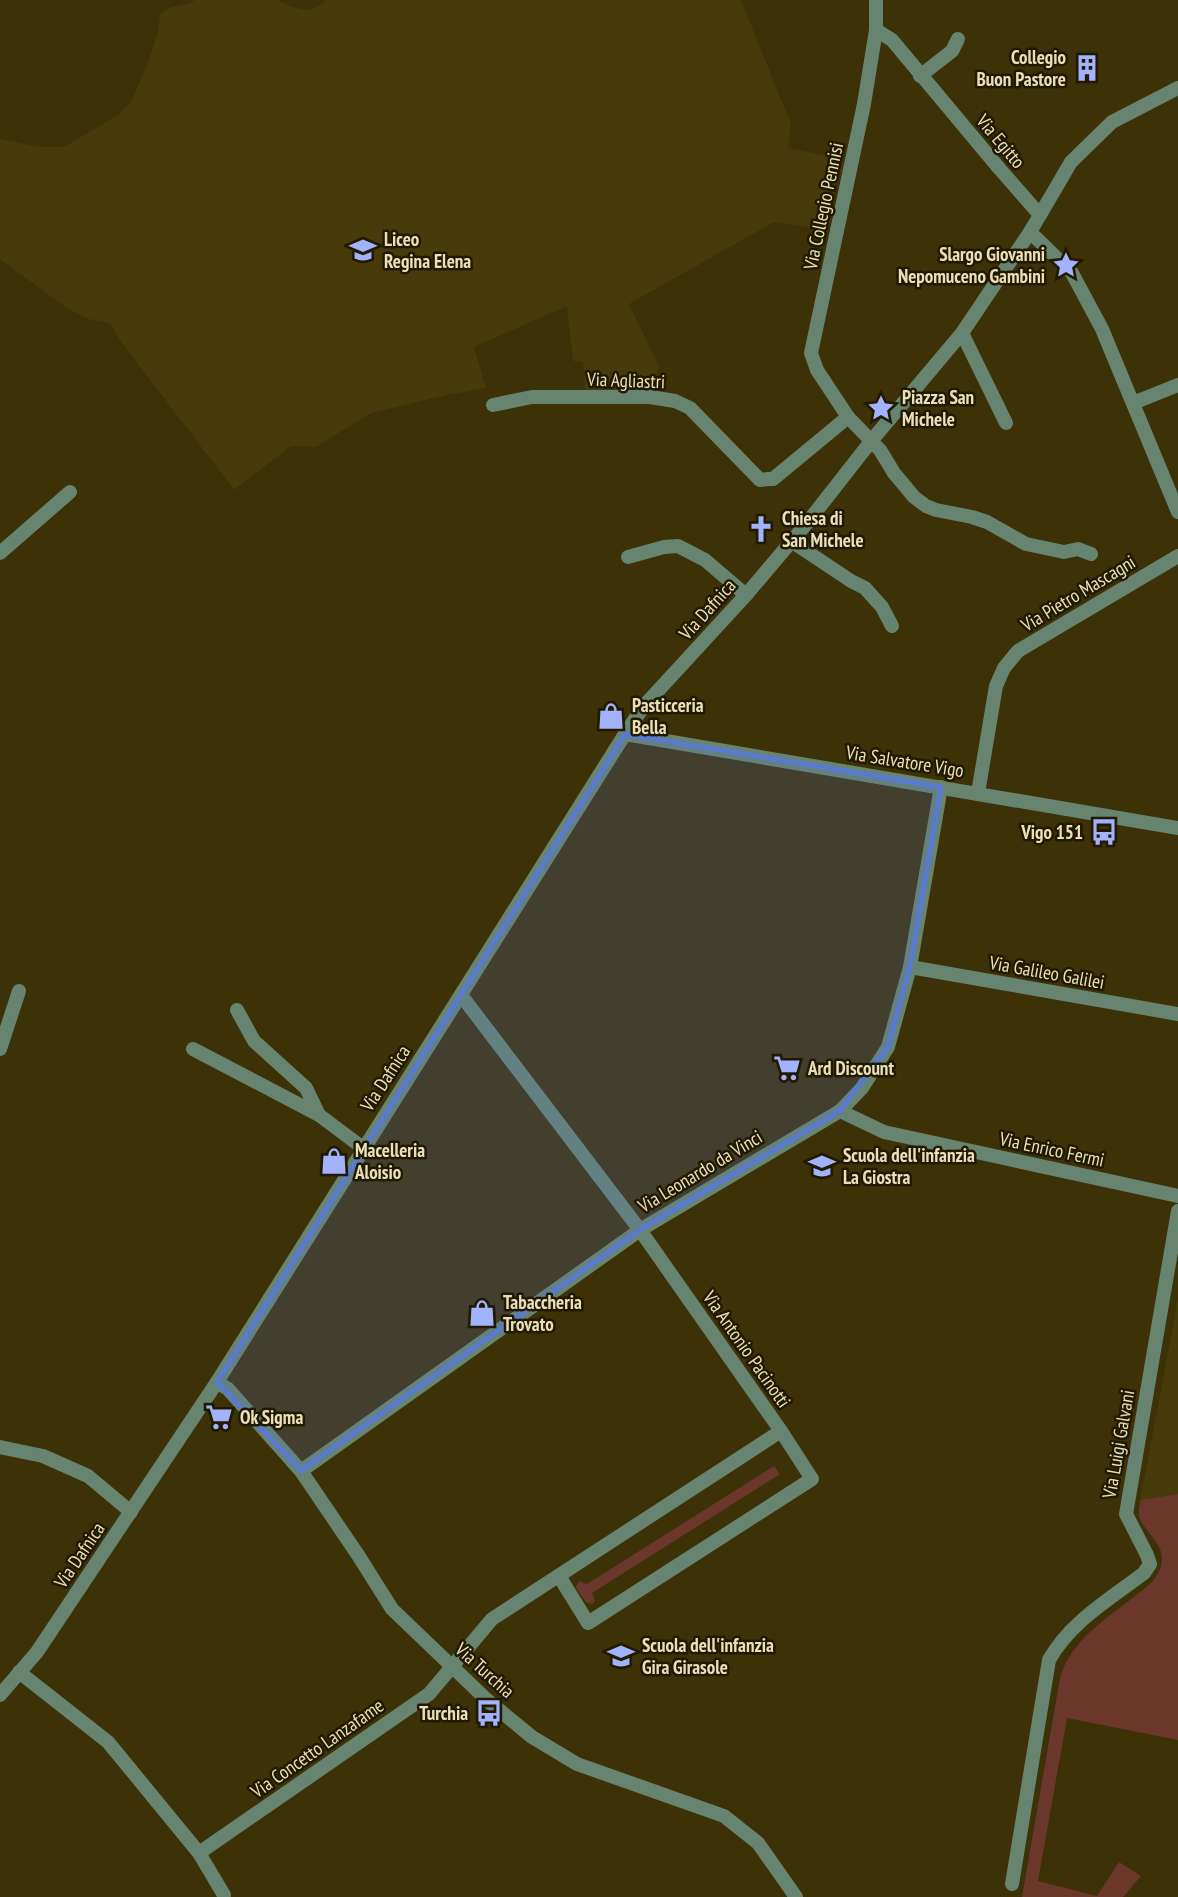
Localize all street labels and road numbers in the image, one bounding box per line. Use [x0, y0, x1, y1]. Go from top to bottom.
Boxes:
street label: Via Egitto [971, 108, 1031, 173]
street label: Via Collegio Pennisi [798, 140, 848, 273]
street label: Via Agliastri [586, 367, 665, 393]
street label: Via Pietro Mascagni [1016, 550, 1139, 637]
street label: Via Dafnica [673, 574, 741, 645]
street label: Via Salvatore Vigo [843, 740, 966, 782]
street label: Via Galileo Galilei [987, 950, 1106, 994]
street label: Via Dafnica [354, 1040, 415, 1116]
street label: Via Leonardo da Vinci [633, 1124, 766, 1218]
street label: Via Enrico Fermi [996, 1126, 1107, 1172]
street label: Via Antonio Pacinotti [697, 1285, 796, 1412]
street label: Via Luigi Galvani [1096, 1388, 1139, 1501]
street label: Via Dafnica [48, 1518, 110, 1593]
street label: Via Turchia [450, 1637, 519, 1703]
street label: Via Concetto Lanzafame [245, 1693, 388, 1803]

